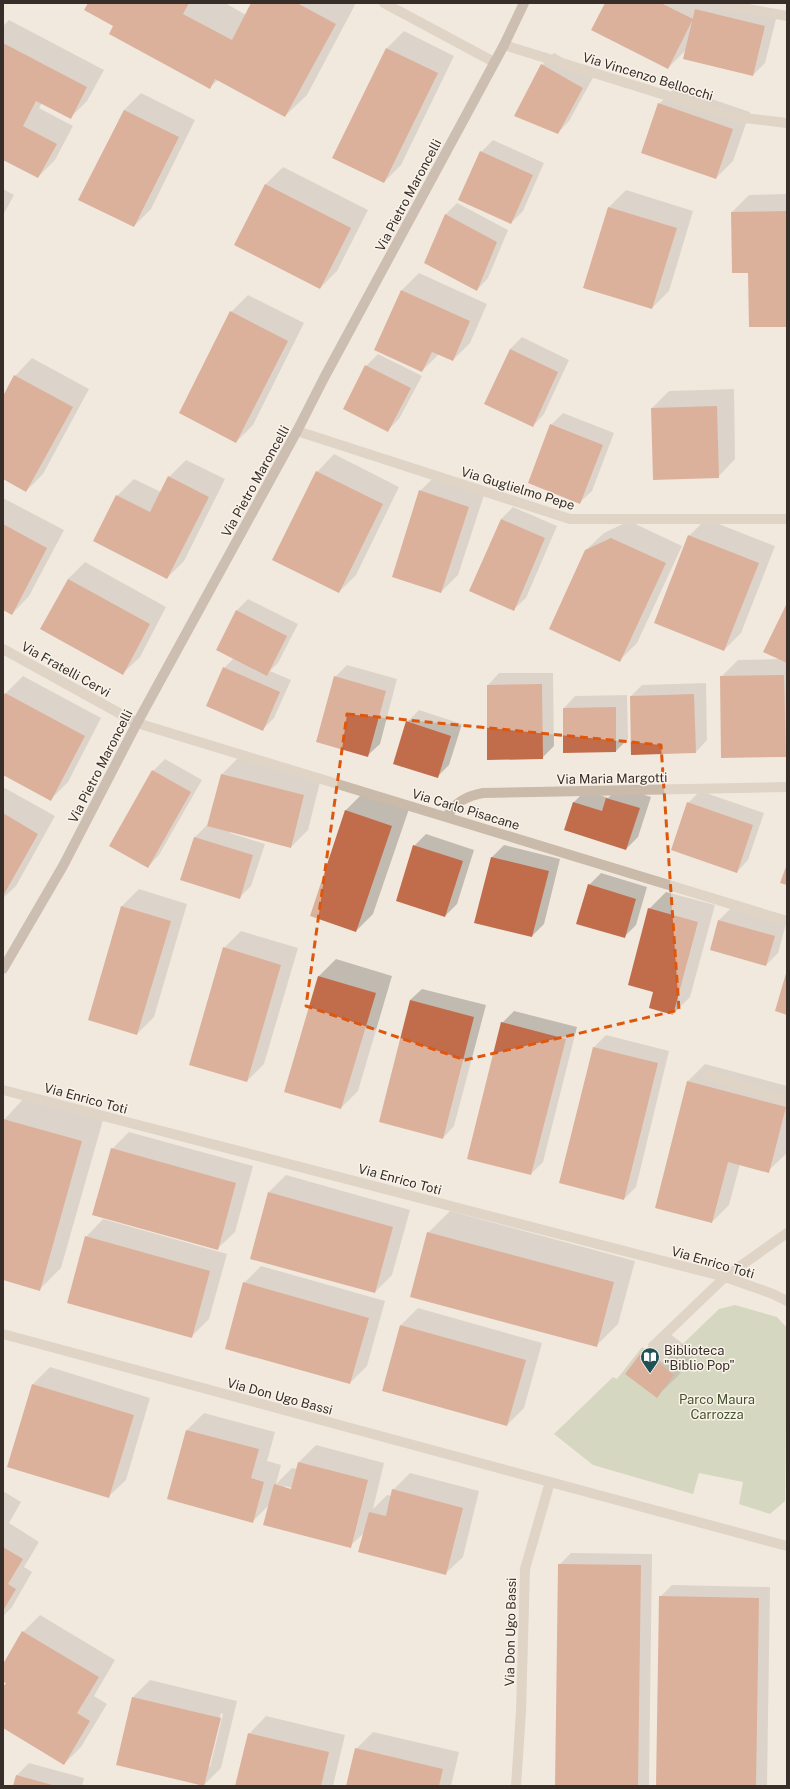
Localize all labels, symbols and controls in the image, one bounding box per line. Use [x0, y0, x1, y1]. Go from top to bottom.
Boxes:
street label: Via Vincenzo Bellocchi [581, 49, 715, 103]
street label: Via Pietro Maroncelli [372, 137, 444, 254]
street label: Via Pietro Maroncelli [219, 423, 292, 540]
street label: Via Guglielmo Pepe [459, 464, 577, 513]
street label: Via Fratelli Cervi [19, 639, 113, 700]
street label: Via Pietro Maroncelli [65, 707, 136, 825]
street label: Via Maria Margotti [557, 770, 668, 787]
street label: Via Carlo Pisacane [410, 786, 522, 833]
street label: Via Enrico Toti [43, 1080, 129, 1117]
street label: Via Enrico Toti [357, 1161, 443, 1198]
street label: Via Enrico Toti [670, 1243, 756, 1281]
place label: Biblioteca "Biblio Pop" [664, 1343, 735, 1373]
library icon: Biblioteca "Biblio Pop" [639, 1346, 661, 1374]
street label: Via Don Ugo Bassi [225, 1375, 334, 1418]
park label: Parco Maura Carrozza [679, 1392, 755, 1422]
street label: Via Don Ugo Bassi [502, 1578, 519, 1686]

